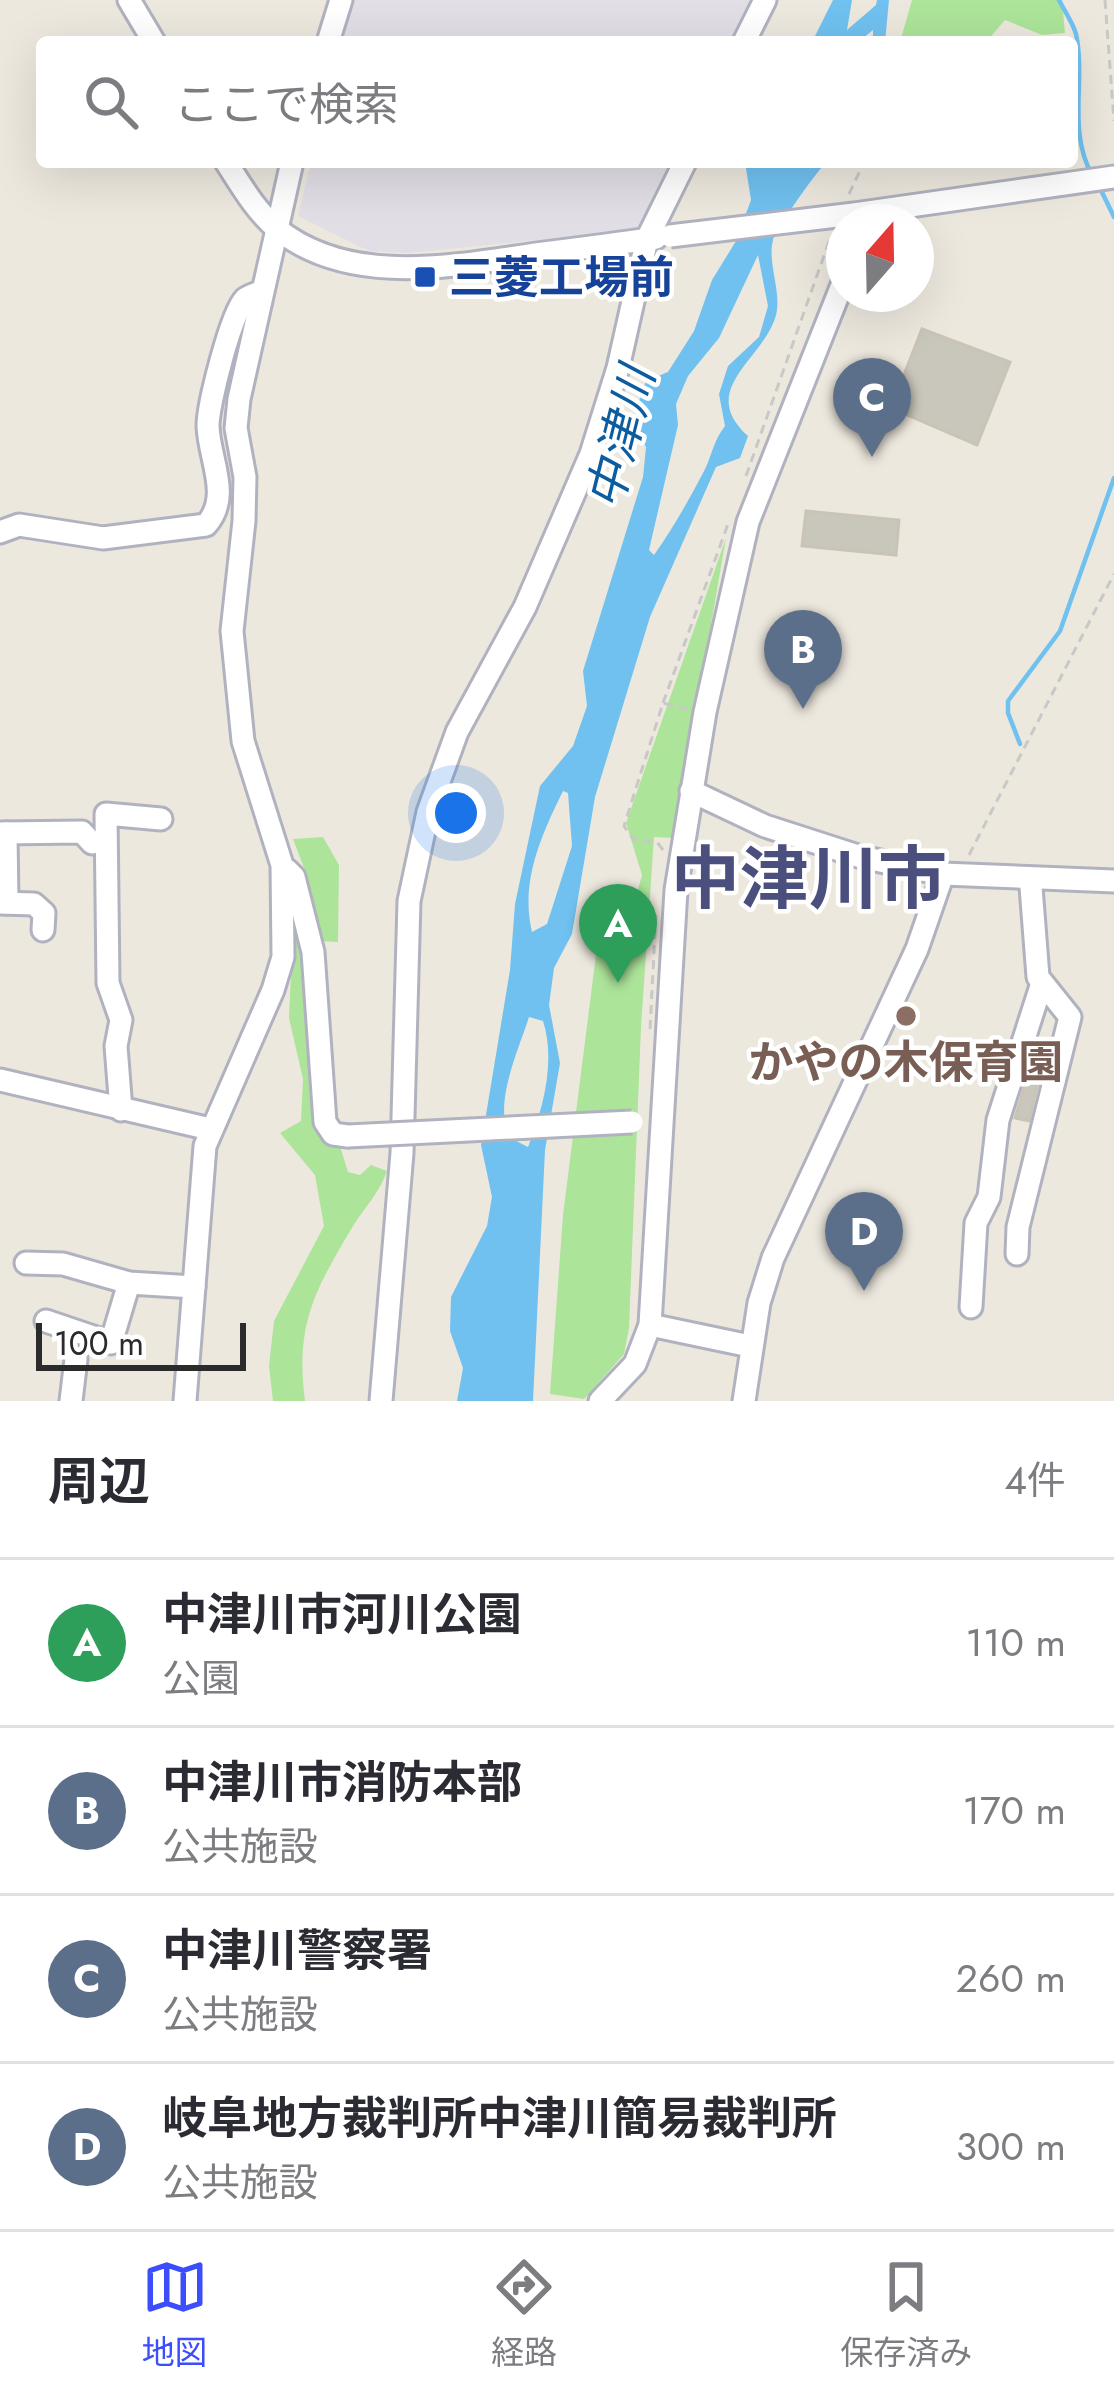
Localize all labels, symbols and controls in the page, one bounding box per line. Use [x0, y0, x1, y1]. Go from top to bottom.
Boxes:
search box [36, 36, 1078, 168]
icon: search [78, 69, 144, 135]
text: ここで検索 [174, 72, 399, 137]
north arrow [826, 204, 934, 312]
place label: 三菱工場前 [449, 245, 674, 310]
marker: 三菱工場前 [412, 264, 438, 290]
water label: 中津川 [570, 355, 673, 516]
pin: C [833, 358, 911, 457]
pin: B [764, 610, 842, 709]
your location [426, 783, 486, 843]
district label: 中津川市 [671, 829, 947, 929]
pin: A [579, 884, 657, 983]
marker: かやの木保育園 [893, 1003, 919, 1029]
place label: かやの木保育園 [748, 1030, 1064, 1095]
pin: D [825, 1192, 903, 1291]
scale bar [36, 1317, 246, 1370]
text: 100 m [54, 1320, 144, 1367]
text: 周辺 [48, 1444, 150, 1518]
text: 4件 [1004, 1452, 1066, 1509]
text: 中津川市河川公園 [162, 1582, 522, 1647]
text: A [73, 1614, 101, 1671]
text: 110 m [965, 1614, 1066, 1671]
text: 公園 [162, 1650, 240, 1707]
text: 中津川市消防本部 [162, 1750, 522, 1815]
text: B [74, 1782, 100, 1839]
text: 170 m [962, 1782, 1066, 1839]
text: 公共施設 [162, 1818, 318, 1875]
text: 中津川警察署 [162, 1918, 432, 1983]
text: C [73, 1950, 101, 2007]
text: 260 m [956, 1950, 1066, 2007]
text: 公共施設 [162, 1986, 318, 2043]
text: 岐阜地方裁判所中津川簡易裁判所 [162, 2086, 837, 2151]
text: D [73, 2118, 101, 2175]
text: 300 m [956, 2118, 1066, 2175]
text: 公共施設 [162, 2154, 318, 2211]
tab: 地図 [142, 2254, 208, 2376]
tab: 経路 [491, 2254, 557, 2376]
tab: 保存済み [840, 2254, 972, 2376]

